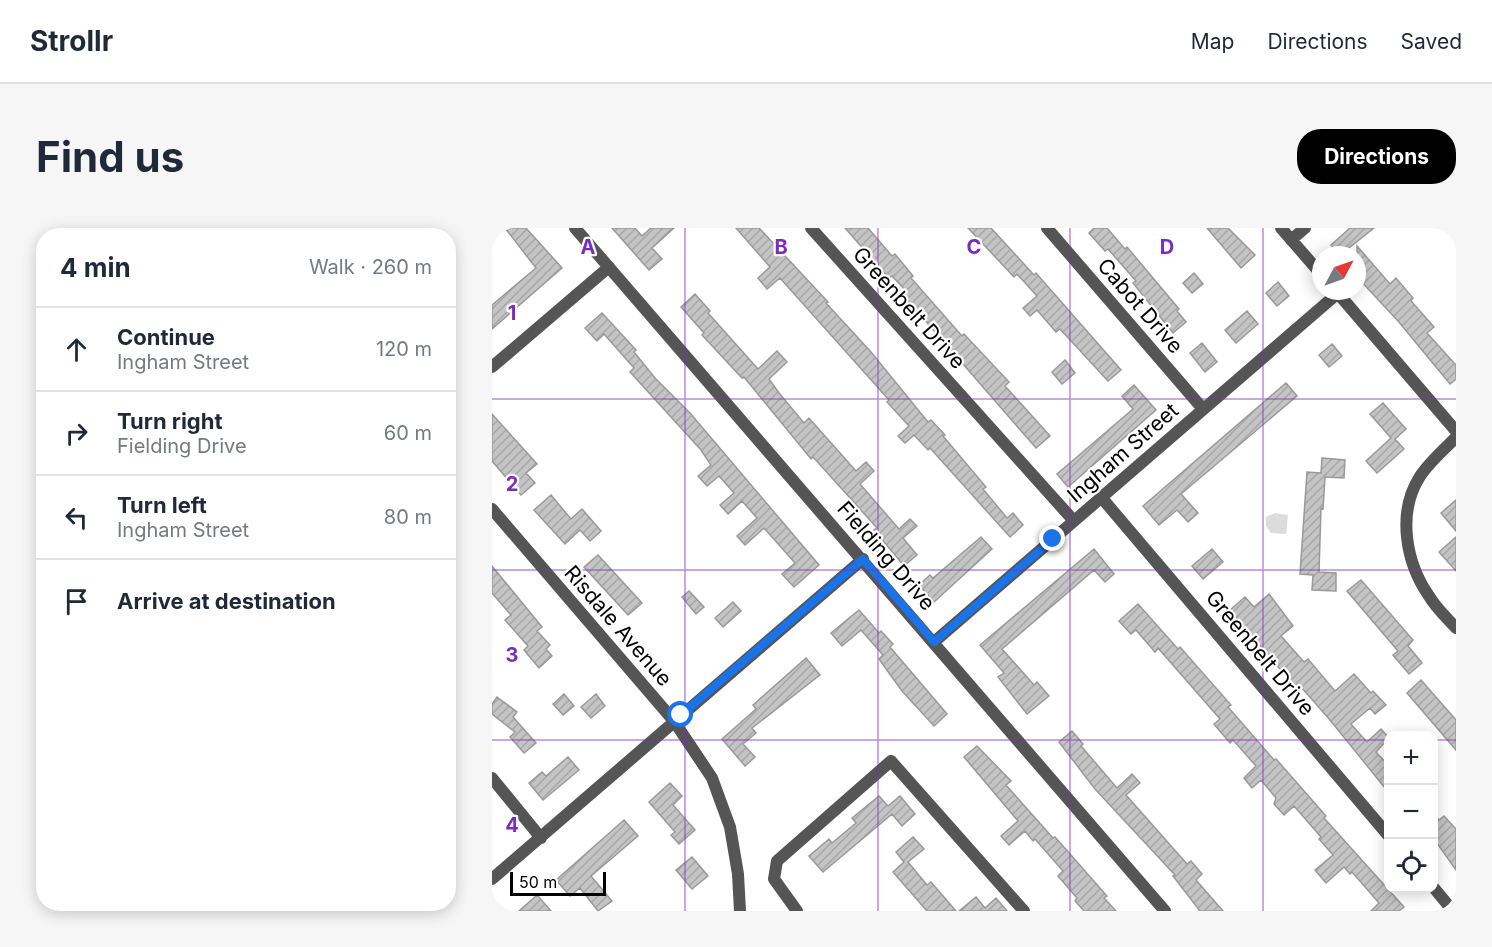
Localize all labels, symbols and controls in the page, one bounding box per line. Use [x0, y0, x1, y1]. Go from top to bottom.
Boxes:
text: Strollr [30, 24, 113, 58]
text: Map [1191, 29, 1234, 54]
text: Directions [1267, 29, 1368, 54]
text: Saved [1401, 29, 1462, 54]
button: Directions [1297, 129, 1456, 184]
text: Find us [36, 131, 184, 182]
text: A [581, 235, 596, 259]
text: B [774, 235, 788, 259]
text: C [967, 235, 981, 259]
text: D [1160, 235, 1174, 259]
street label: Greenbelt Drive [848, 242, 971, 374]
north arrow [1312, 246, 1366, 300]
text: 4 min [60, 252, 131, 283]
street label: Cabot Drive [1092, 253, 1188, 358]
text: Walk · 260 m [309, 255, 432, 279]
text: 1 [508, 301, 516, 325]
text: Continue [117, 324, 215, 350]
icon: ahead [60, 333, 93, 366]
text: 120 m [376, 337, 432, 361]
text: Ingham Street [117, 350, 249, 374]
street label: Ingham Street [1062, 398, 1183, 508]
text: Turn right [117, 408, 223, 434]
icon: right [60, 417, 93, 450]
text: 60 m [384, 421, 432, 445]
text: Fielding Drive [117, 434, 247, 458]
text: 2 [506, 472, 518, 496]
text: Turn left [117, 492, 207, 518]
street label: Fielding Drive [832, 496, 940, 615]
icon: left [60, 501, 93, 534]
text: 80 m [384, 505, 432, 529]
text: Ingham Street [117, 518, 249, 542]
route end [1039, 525, 1065, 551]
street label: Risdale Avenue [559, 560, 677, 691]
icon: arrive [60, 585, 93, 618]
street label: Greenbelt Drive [1201, 585, 1320, 720]
text: Arrive at destination [117, 588, 336, 614]
text: 3 [506, 643, 518, 667]
route start [667, 701, 693, 727]
map controls [1384, 731, 1438, 893]
button: + [1384, 731, 1438, 785]
button: − [1384, 785, 1438, 839]
text: 4 [505, 813, 519, 837]
button: locate [1384, 839, 1438, 893]
scale bar [510, 869, 606, 896]
text: 50 m [519, 872, 557, 892]

